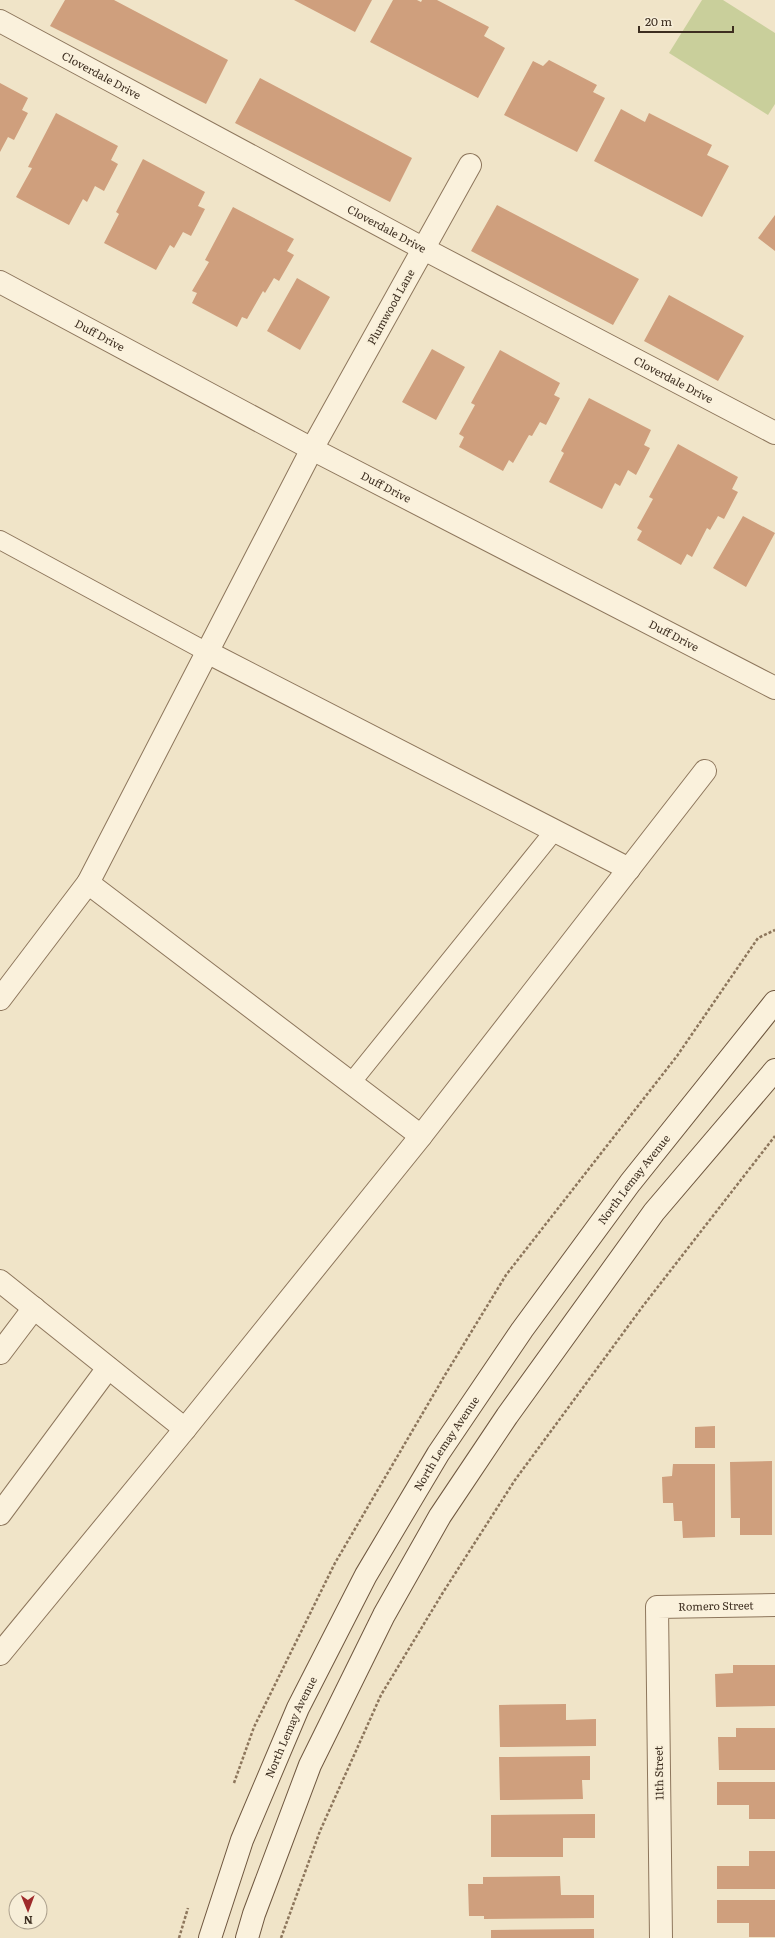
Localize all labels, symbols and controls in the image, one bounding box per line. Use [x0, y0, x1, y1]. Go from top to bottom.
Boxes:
scale bar [639, 8, 733, 34]
text: 20 m [645, 12, 672, 30]
street label: Cloverdale Drive [59, 47, 144, 102]
street label: Cloverdale Drive [345, 200, 430, 256]
street label: Plumwood Lane [363, 266, 418, 347]
street label: Duff Drive [72, 315, 128, 354]
street label: Cloverdale Drive [631, 351, 717, 406]
street label: Duff Drive [358, 467, 414, 506]
street label: Duff Drive [646, 615, 702, 655]
street label: North Lemay Avenue [593, 1130, 673, 1227]
street label: North Lemay Avenue [409, 1392, 482, 1493]
street label: Romero Street [678, 1596, 754, 1614]
street label: North Lemay Avenue [260, 1673, 320, 1780]
street label: 11th Street [650, 1745, 666, 1800]
north arrow [8, 1890, 48, 1930]
text: N [23, 1913, 33, 1929]

